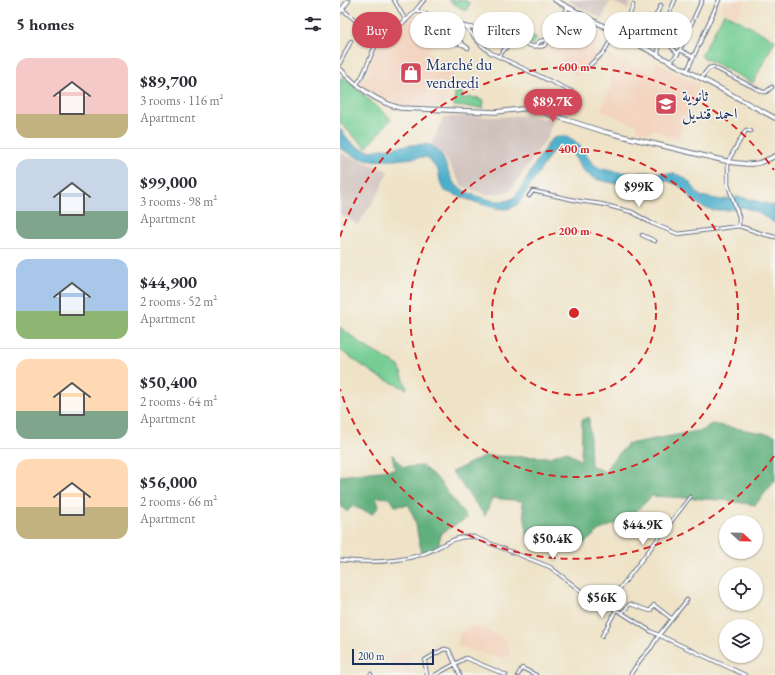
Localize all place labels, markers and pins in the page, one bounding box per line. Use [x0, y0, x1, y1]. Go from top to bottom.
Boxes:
place label: Marché du vendredi [426, 54, 493, 93]
shop icon: Marché du vendredi [398, 60, 424, 86]
place label: ثانوية احمد قنديل [682, 85, 737, 125]
pin: $89.7K [520, 89, 586, 123]
school or university icon: ثانوية احمد قنديل [653, 91, 679, 117]
pin: $99K [615, 174, 663, 208]
centre of rings [567, 306, 581, 320]
pin: $44.9K [610, 512, 676, 546]
pin: $50.4K [520, 526, 586, 560]
pin: $56K [578, 585, 626, 619]

